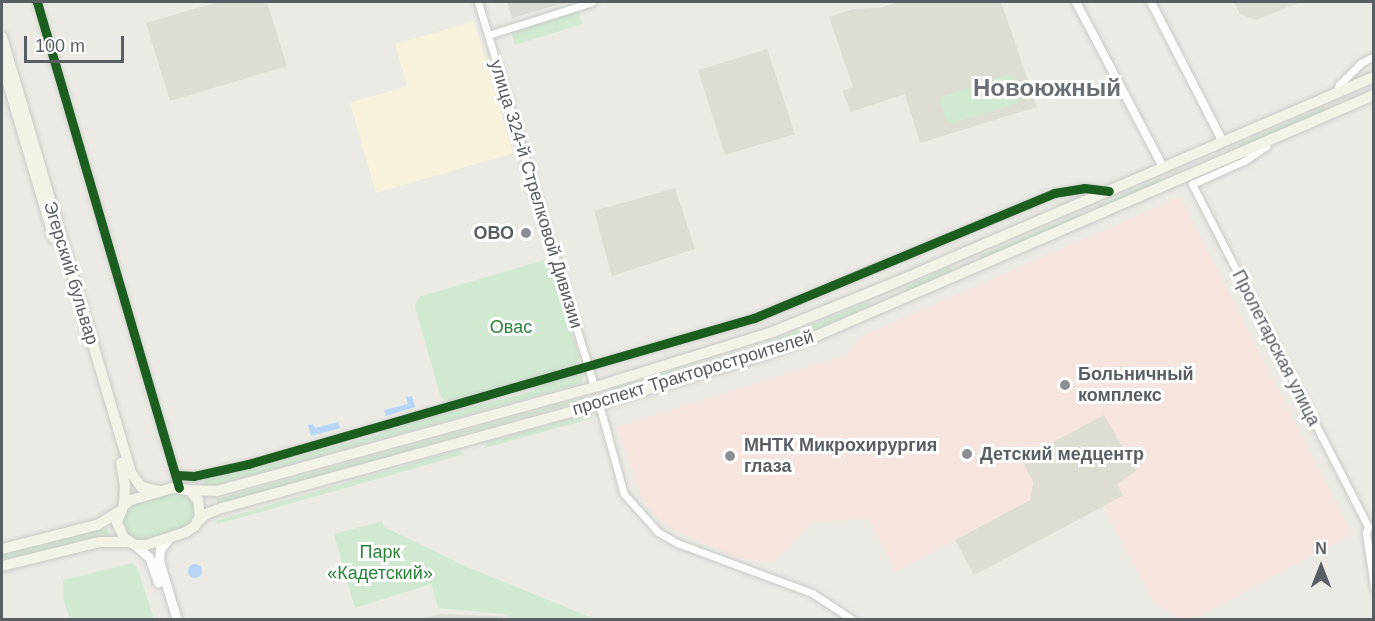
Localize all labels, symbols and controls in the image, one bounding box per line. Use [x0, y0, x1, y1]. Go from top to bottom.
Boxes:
scale bar [27, 24, 128, 62]
text: 100 m [35, 36, 85, 56]
street label: улица 324-й Стрелковой Дивизии [485, 57, 587, 331]
district label: Новоюжный [973, 74, 1121, 102]
street label: Эгерский бульвар [39, 199, 103, 347]
place label: ОВО [473, 222, 514, 244]
marker: ОВО [519, 226, 533, 240]
street label: Пролетарская улица [1227, 266, 1325, 430]
park label: Овас [490, 316, 532, 338]
street label: проспект Тракторостроителей [570, 326, 816, 420]
place label: Больничный комплекс [1078, 364, 1194, 406]
marker: Больничный комплекс [1056, 376, 1074, 394]
place label: МНТК Микрохирургия глаза [744, 435, 937, 478]
place label: Детский медцентр [980, 443, 1144, 465]
marker: Детский медцентр [958, 445, 976, 463]
marker: МНТК Микрохирургия глаза [721, 447, 739, 465]
north arrow [1291, 537, 1351, 597]
text: N [1315, 540, 1327, 557]
park label: Парк «Кадетский» [327, 542, 433, 584]

